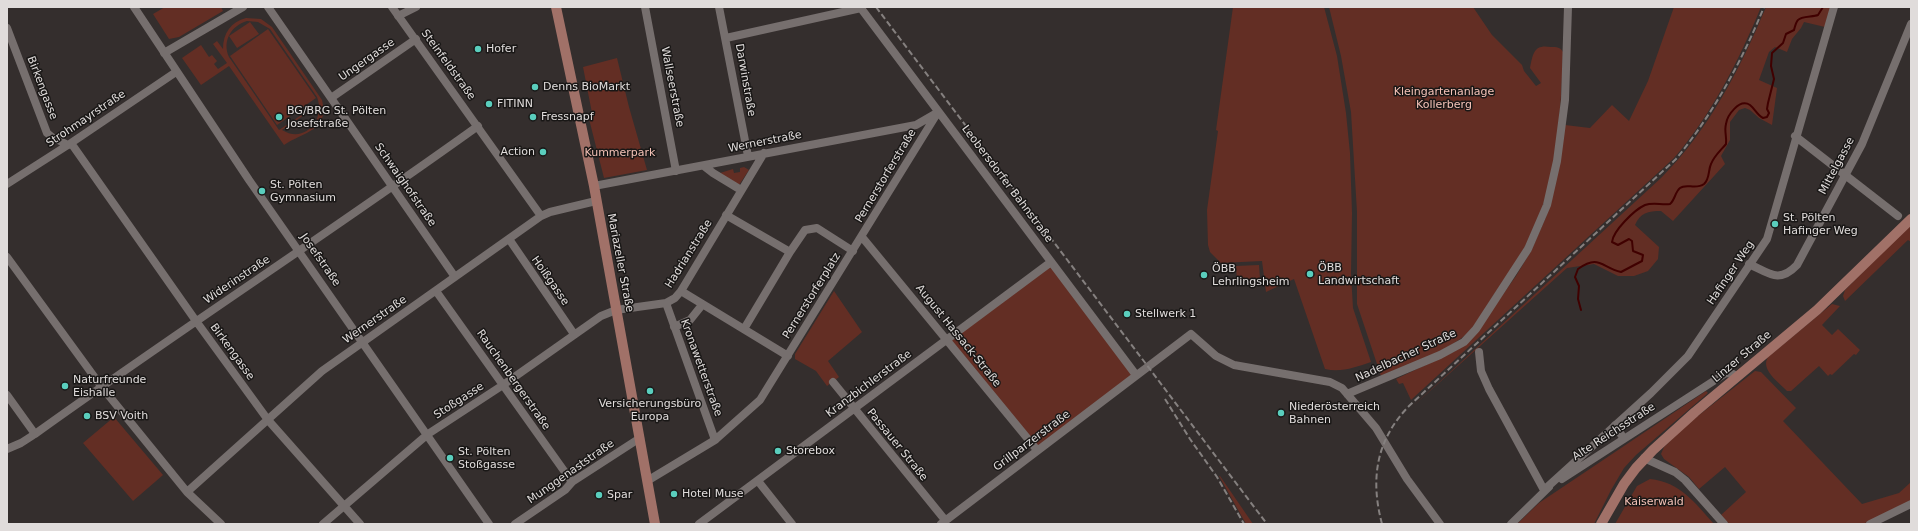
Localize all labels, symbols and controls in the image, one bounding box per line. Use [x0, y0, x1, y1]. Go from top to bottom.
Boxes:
street label: Steinfeldstraße [418, 27, 478, 103]
street label: Ungergasse [337, 36, 397, 84]
place label: Hofer [486, 42, 516, 56]
street label: Darwinstraße [732, 43, 758, 117]
marker: Hofer [473, 44, 483, 54]
street label: Wallseerstraße [658, 46, 686, 128]
street label: Birkengasse [24, 54, 60, 122]
place label: Denns BioMarkt [543, 80, 630, 94]
marker: Denns BioMarkt [530, 82, 540, 92]
park label: Kleingartenanlage Kollerberg [1394, 85, 1494, 111]
street label: Strohmayrstraße [44, 88, 128, 150]
place label: FITINN [497, 97, 533, 111]
marker: FITINN [484, 99, 494, 109]
place label: BG/BRG St. Pölten Josefstraße [287, 104, 386, 130]
place label: Fressnapf [541, 110, 594, 124]
marker: BG/BRG St. Pölten Josefstraße [274, 112, 284, 122]
marker: Fressnapf [528, 112, 538, 122]
street label: Leobersdorfer Bahnstraße [959, 123, 1055, 245]
street label: Pernerstorferstraße [853, 127, 919, 225]
street label: Wernerstraße [727, 128, 803, 156]
street label: Mittelgasse [1816, 135, 1858, 197]
street label: Schwaighofstraße [371, 141, 439, 229]
place label: Action [501, 145, 535, 159]
park label: Kummerpark [585, 146, 655, 160]
marker: Action [538, 147, 548, 157]
place label: St. Pölten Gymnasium [270, 178, 336, 204]
marker: St. Pölten Gymnasium [257, 186, 267, 196]
place label: St. Pölten Hafinger Weg [1783, 211, 1858, 237]
street label: Mariazeller Straße [604, 213, 636, 313]
street label: Hadrianstraße [663, 217, 715, 291]
marker: St. Pölten Hafinger Weg [1770, 219, 1780, 229]
street label: Josefstraße [297, 231, 343, 289]
street label: Hafinger Weg [1705, 238, 1757, 308]
street label: Pernerstorferplatz [780, 251, 844, 341]
street label: Widerinstraße [201, 253, 273, 307]
street label: Hoißgasse [528, 254, 572, 308]
place label: ÖBB Landwirtschaft [1318, 261, 1399, 287]
place label: ÖBB Lehrlingsheim [1212, 262, 1290, 288]
marker: ÖBB Landwirtschaft [1305, 269, 1315, 279]
marker: ÖBB Lehrlingsheim [1199, 270, 1209, 280]
street label: August Hassack-Straße [913, 282, 1003, 390]
street label: Wernerstraße [341, 293, 409, 347]
place label: Stellwerk 1 [1135, 307, 1196, 321]
marker: Stellwerk 1 [1122, 309, 1132, 319]
street label: Kronawetterstraße [677, 318, 725, 418]
street label: Birkengasse [207, 321, 257, 383]
street label: Rauchenbergerstraße [473, 327, 553, 433]
street label: Nadelbacher Straße [1354, 327, 1458, 385]
street label: Linzer Straße [1710, 328, 1774, 386]
street label: Kranzbichlerstraße [824, 348, 914, 420]
place label: Naturfreunde Eishalle [73, 373, 146, 399]
street label: Stoßgasse [432, 380, 486, 422]
marker: Naturfreunde Eishalle [60, 381, 70, 391]
marker: Versicherungsbüro Europa [645, 386, 655, 396]
place label: Versicherungsbüro Europa [599, 397, 701, 423]
place label: Niederösterreich Bahnen [1289, 400, 1380, 426]
street label: Alte Reichsstraße [1570, 400, 1658, 464]
street label: Passauer Straße [864, 406, 930, 484]
street label: Grillparzerstraße [991, 408, 1073, 474]
marker: Niederösterreich Bahnen [1276, 408, 1286, 418]
place label: BSV Voith [95, 409, 148, 423]
marker: BSV Voith [82, 411, 92, 421]
street label: Munggenaststraße [525, 437, 617, 507]
place label: Storebox [786, 444, 835, 458]
place label: St. Pölten Stoßgasse [458, 445, 515, 471]
marker: Storebox [773, 446, 783, 456]
marker: St. Pölten Stoßgasse [445, 453, 455, 463]
place label: Hotel Muse [682, 487, 744, 501]
place label: Spar [607, 488, 632, 502]
marker: Hotel Muse [669, 489, 679, 499]
marker: Spar [594, 490, 604, 500]
park label: Kaiserwald [1624, 495, 1684, 509]

